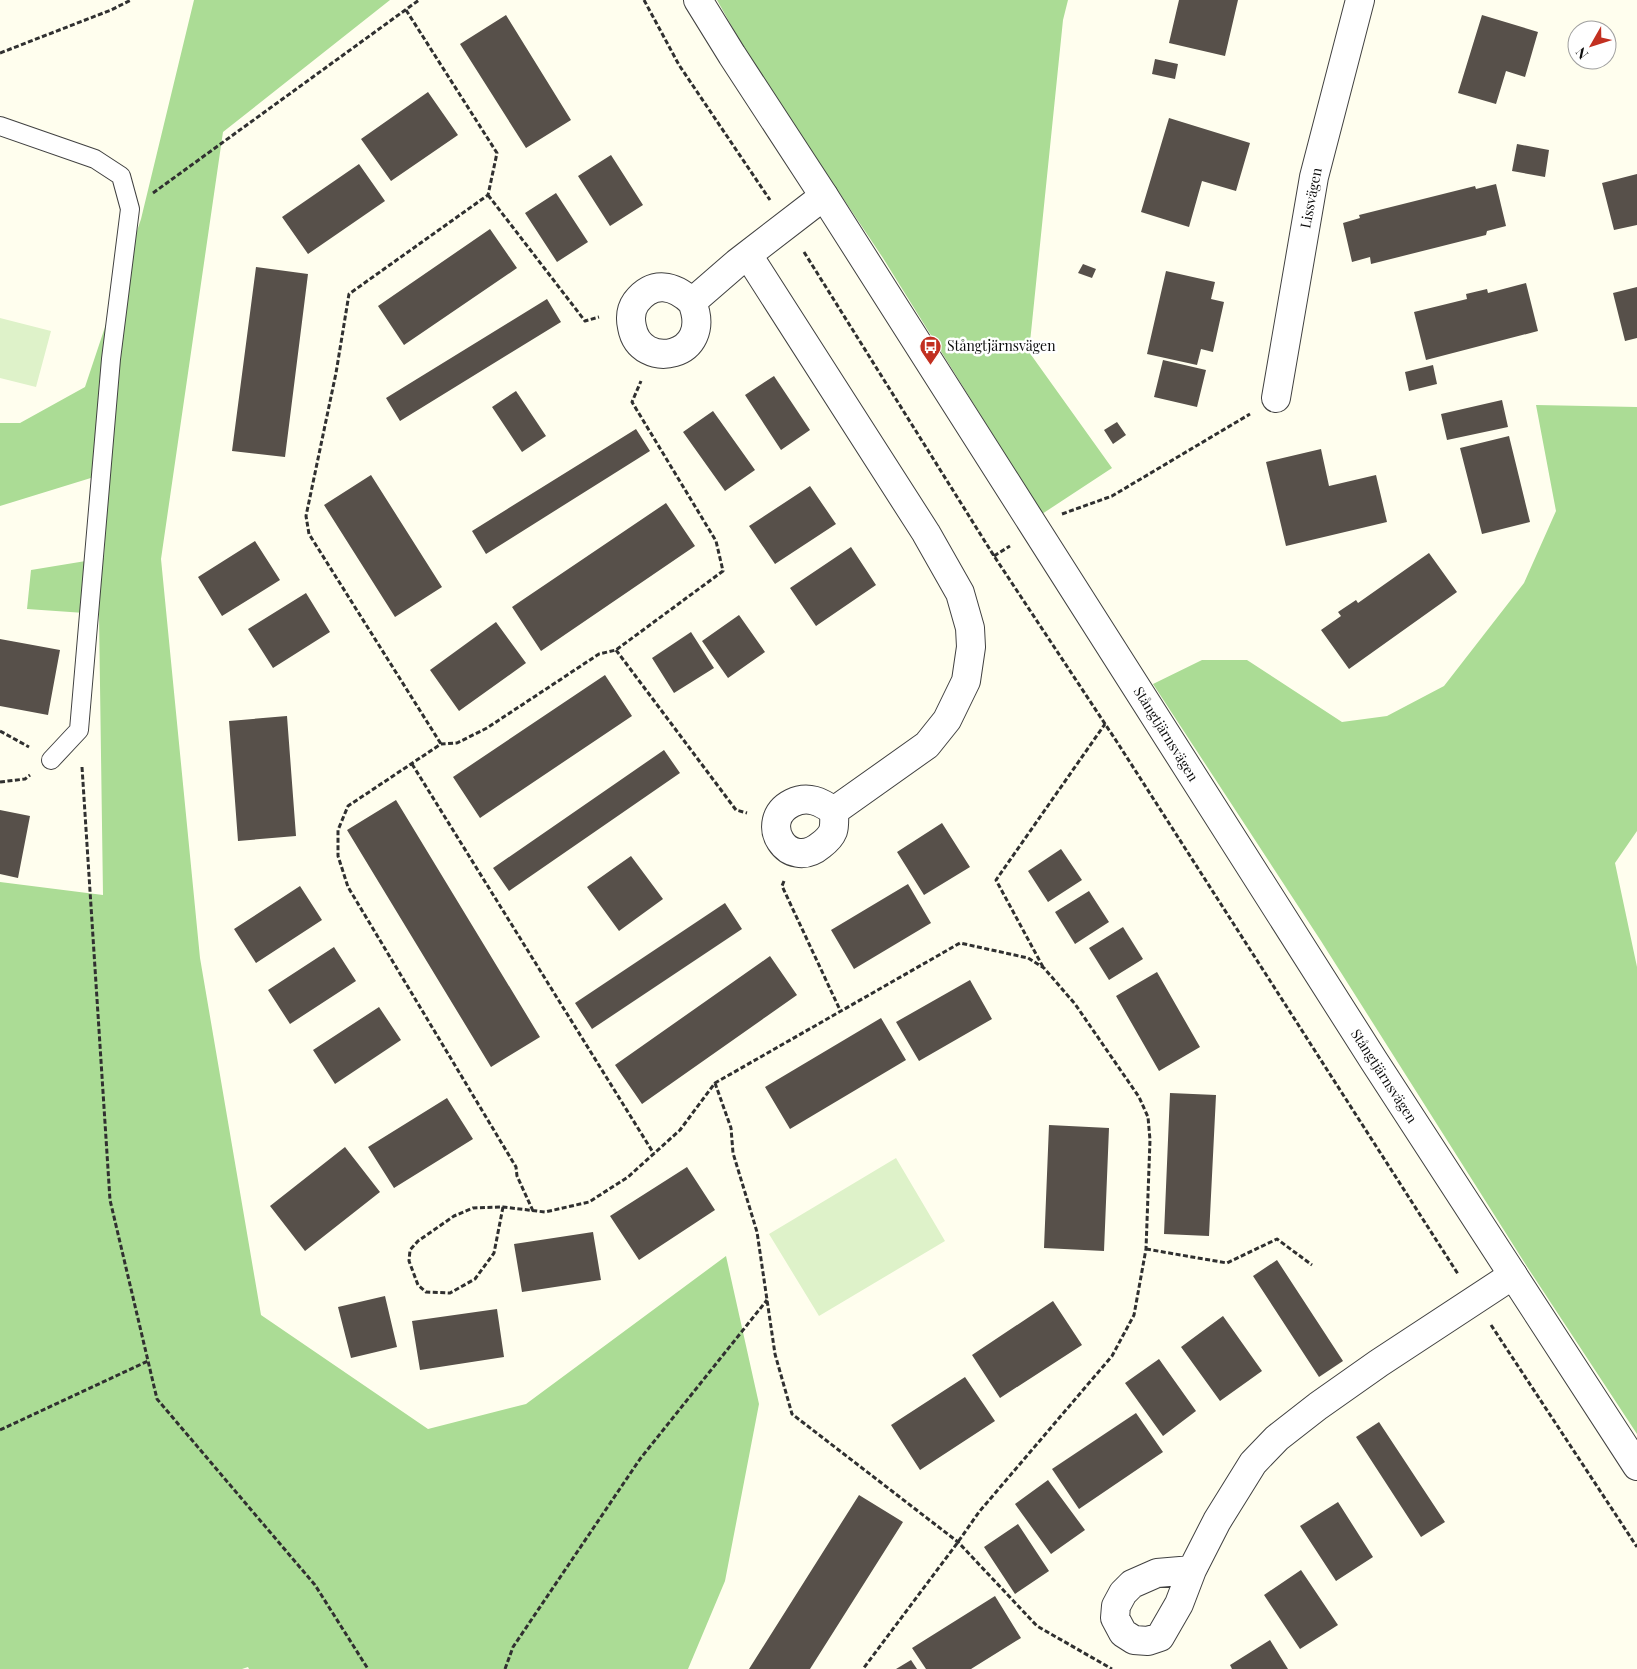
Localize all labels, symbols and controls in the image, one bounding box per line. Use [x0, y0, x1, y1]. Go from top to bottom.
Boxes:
north arrow [1567, 20, 1617, 70]
text: N [1571, 44, 1592, 63]
street label: Lissvägen [1295, 165, 1326, 230]
bus stop icon: Stångtjärnsvägen [919, 334, 943, 365]
place label: Stångtjärnsvägen [947, 336, 1056, 355]
street label: Stångtjärnsvägen [1130, 683, 1204, 785]
street label: Stångtjärnsvägen [1347, 1025, 1422, 1127]

